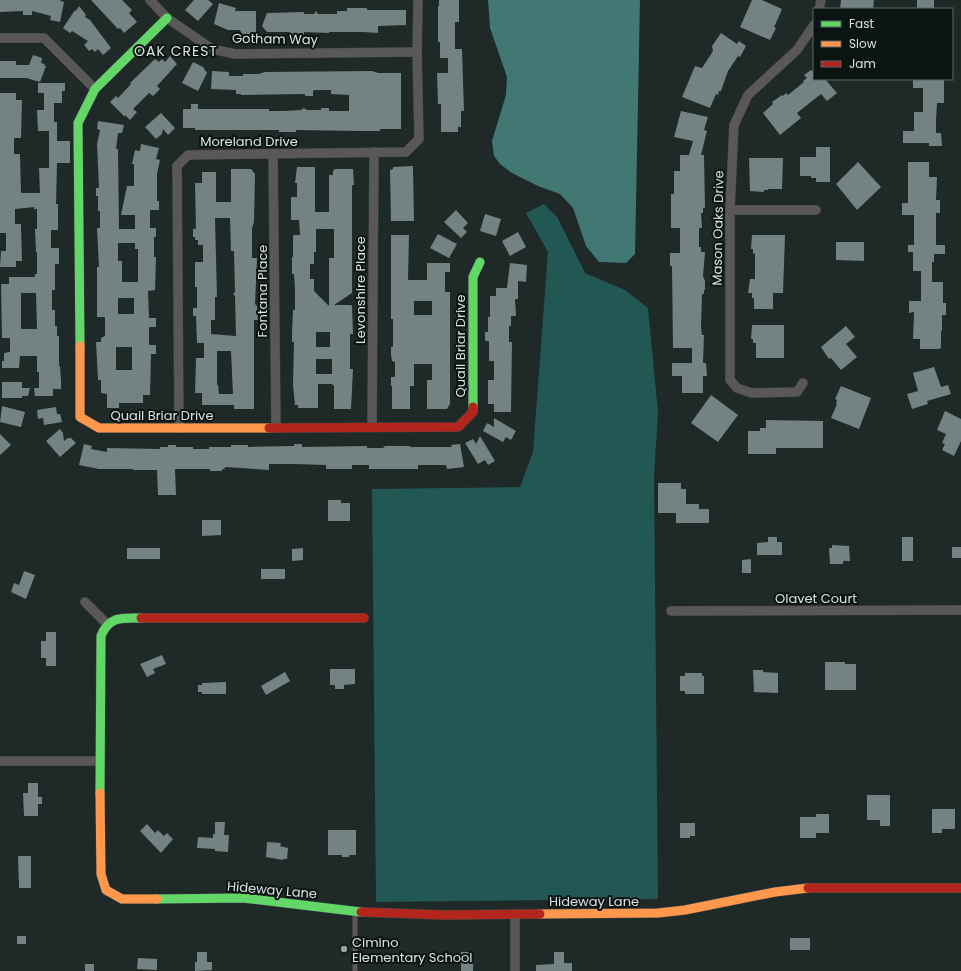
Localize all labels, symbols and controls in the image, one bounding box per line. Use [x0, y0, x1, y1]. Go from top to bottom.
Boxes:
legend [813, 8, 953, 80]
text: Fast [849, 15, 874, 32]
street label: Gotham Way [232, 29, 319, 49]
text: Slow [849, 35, 877, 52]
district label: OAK CREST [134, 41, 218, 61]
text: Jam [849, 55, 876, 72]
street label: Moreland Drive [200, 132, 298, 151]
street label: Mason Oaks Drive [707, 170, 729, 286]
street label: Levonshire Place [351, 236, 370, 344]
street label: Fontana Place [253, 245, 272, 337]
street label: Quail Briar Drive [451, 295, 470, 397]
street label: Quail Briar Drive [111, 406, 213, 425]
street label: Olavet Court [775, 589, 857, 608]
street label: Hideway Lane [226, 877, 318, 903]
street label: Hideway Lane [549, 892, 639, 911]
place label: Cimino Elementary School [352, 933, 473, 967]
marker: Cimino Elementary School [339, 944, 349, 954]

